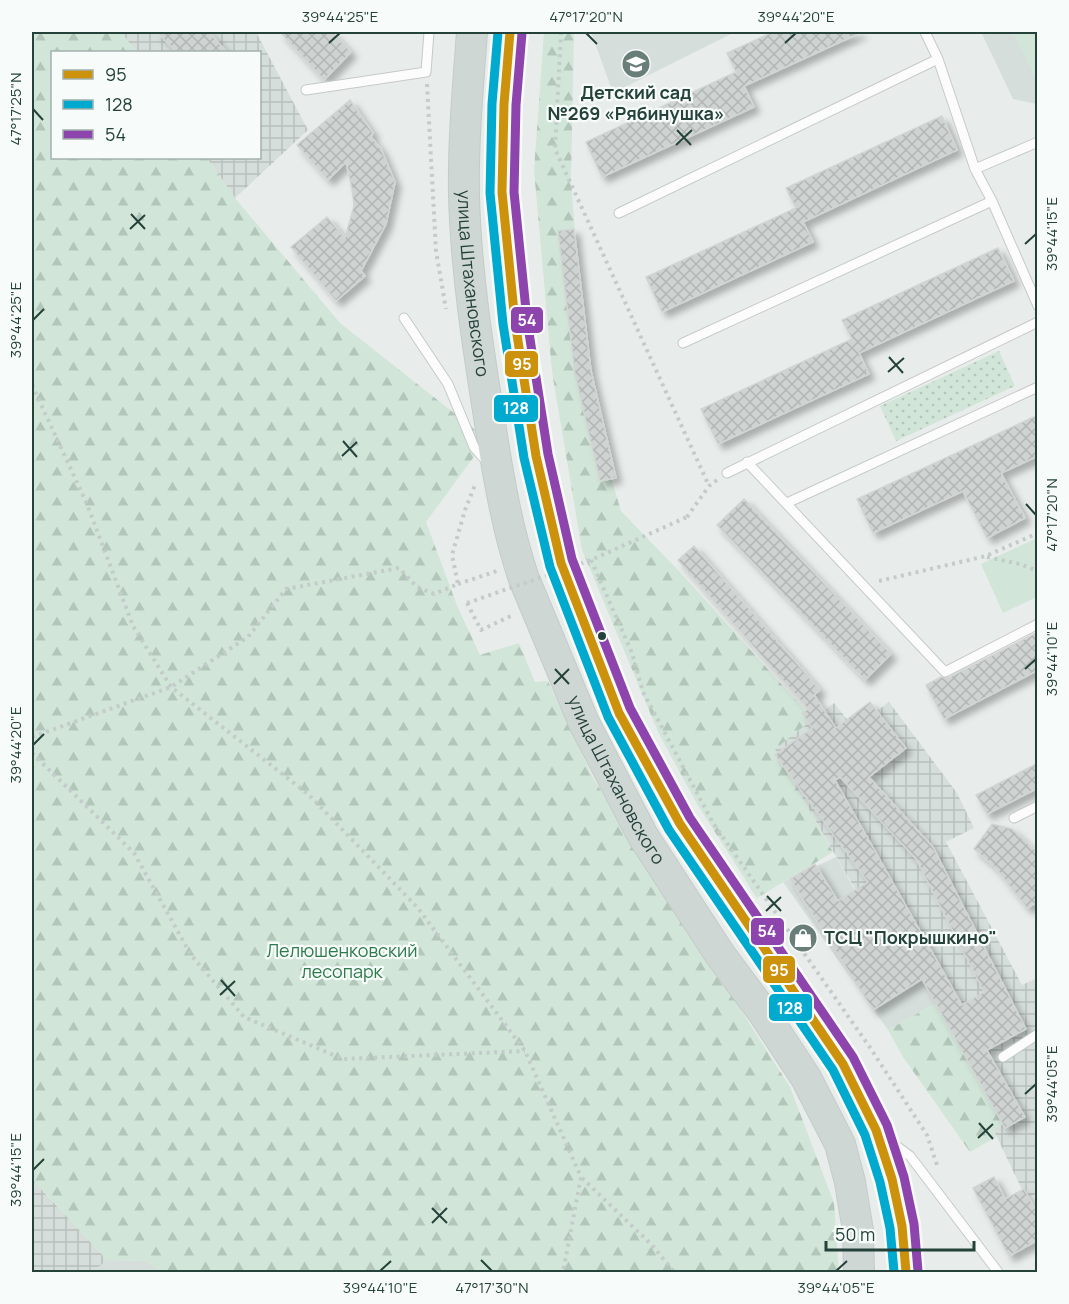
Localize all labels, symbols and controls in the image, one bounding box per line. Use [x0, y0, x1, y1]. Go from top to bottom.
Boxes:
text: 39°44'25"E [302, 6, 378, 27]
text: 47°17'20"N [549, 6, 623, 27]
text: 39°44'20"E [757, 6, 835, 27]
school or university icon: Детский сад №269 «Рябинушка» [620, 48, 652, 80]
legend [51, 51, 261, 159]
text: 95 [105, 62, 127, 86]
text: 47°17'25"N [5, 72, 26, 146]
place label: Детский сад №269 «Рябинушка» [548, 80, 724, 125]
text: 128 [105, 92, 133, 116]
text: 54 [105, 122, 126, 146]
street label: улица Штахановского [453, 190, 496, 378]
text: 39°44'15"E [1041, 197, 1062, 271]
text: 39°44'25"E [5, 282, 26, 358]
line badge: 54 [510, 306, 544, 334]
text: 54 [517, 309, 537, 331]
line badge: 95 [504, 350, 539, 378]
text: 95 [512, 353, 532, 375]
line badge: 128 [493, 394, 539, 423]
text: 128 [503, 397, 529, 419]
text: 47°17'20"N [1041, 478, 1062, 552]
text: 39°44'10"E [1041, 622, 1062, 696]
unlabelled marker [596, 630, 608, 642]
street label: улица Штахановского [563, 691, 671, 869]
text: 39°44'20"E [5, 706, 26, 784]
line badge: 54 [750, 917, 785, 946]
text: 54 [757, 920, 777, 942]
shop icon: ТСЦ "Покрышкино" [787, 922, 819, 954]
place label: ТСЦ "Покрышкино" [824, 925, 997, 949]
park label: Лелюшенковский лесопарк [267, 938, 417, 983]
line badge: 95 [762, 955, 796, 984]
text: 95 [769, 959, 789, 981]
line badge: 128 [768, 993, 813, 1022]
text: 128 [777, 997, 803, 1019]
text: 39°44'05"E [1041, 1045, 1062, 1123]
text: 39°44'15"E [5, 1133, 26, 1207]
scale bar [826, 1214, 974, 1252]
text: 50 m [835, 1222, 875, 1246]
text: 39°44'10"E [343, 1277, 417, 1298]
text: 47°17'30"N [455, 1277, 529, 1298]
text: 39°44'05"E [797, 1277, 875, 1298]

